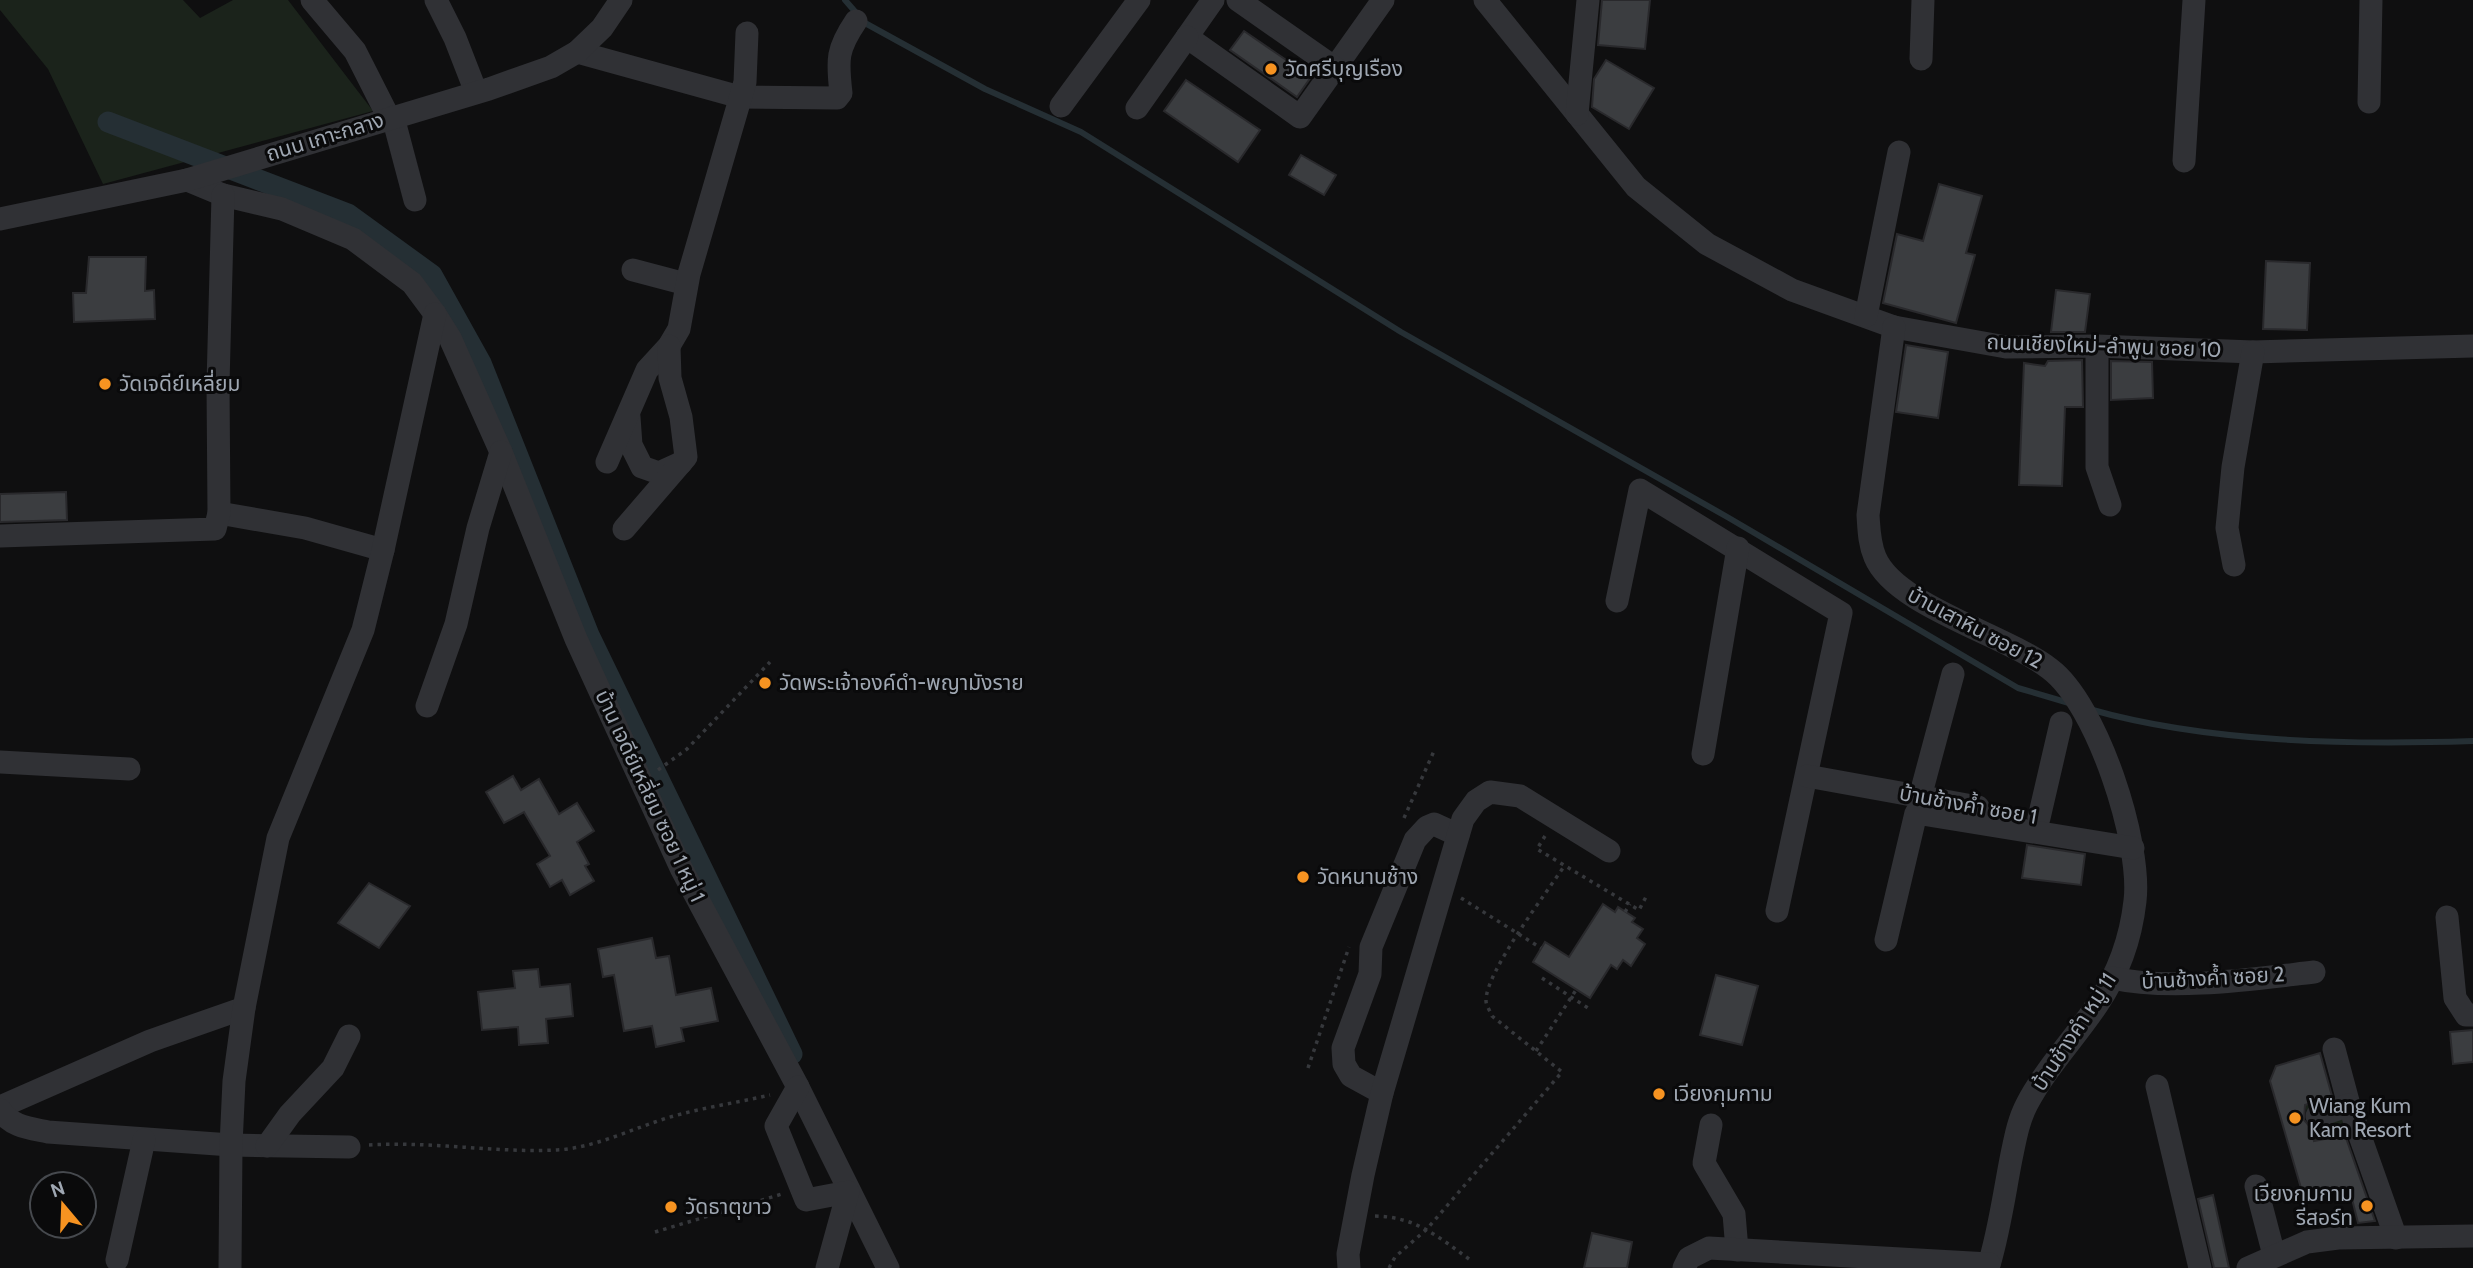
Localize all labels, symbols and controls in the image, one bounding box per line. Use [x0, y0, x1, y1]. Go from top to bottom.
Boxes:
place label: วัดศรีบุญเรือง [1285, 56, 1403, 82]
marker: วัดศรีบุญเรือง [1263, 61, 1279, 77]
street label: ถนน เกาะกลาง [263, 107, 387, 166]
street label: ถนนเชียงใหม่-ลำพูน ซอย 10 [1986, 329, 2222, 363]
place label: วัดเจดีย์เหลี่ยม [119, 369, 240, 396]
marker: วัดเจดีย์เหลี่ยม [97, 376, 113, 392]
street label: บ้านเสาหิน ซอย 12 [1903, 581, 2047, 674]
place label: วัดพระเจ้าองค์ดำ-พญามังราย [779, 670, 1024, 695]
marker: วัดพระเจ้าองค์ดำ-พญามังราย [757, 675, 773, 691]
street label: บ้าน เจดีย์เหลี่ยม ซอย 1 หมู่ 1 [589, 685, 712, 906]
street label: บ้านช้างค้ำ ซอย 1 [1897, 778, 2039, 829]
place label: วัดหนานช้าง [1317, 864, 1418, 889]
marker: วัดหนานช้าง [1295, 869, 1311, 885]
street label: บ้านช้างค้ำ ซอย 2 [2141, 959, 2285, 994]
street label: บ้านช้างคำ หมู่ 11 [2026, 968, 2122, 1096]
place label: เวียงกุมกาม [1673, 1081, 1773, 1107]
marker: เวียงกุมกาม [1651, 1086, 1667, 1102]
place label: Wiang Kum Kam Resort [2309, 1093, 2411, 1142]
marker: Wiang Kum Kam Resort [2287, 1110, 2303, 1126]
north arrow [28, 1170, 98, 1240]
text: N [48, 1176, 68, 1202]
place label: เวียงกุมกาม รีสอร์ท [2253, 1181, 2353, 1230]
place label: วัดธาตุขาว [685, 1194, 772, 1220]
marker: เวียงกุมกาม รีสอร์ท [2359, 1198, 2375, 1214]
marker: วัดธาตุขาว [663, 1199, 679, 1215]

